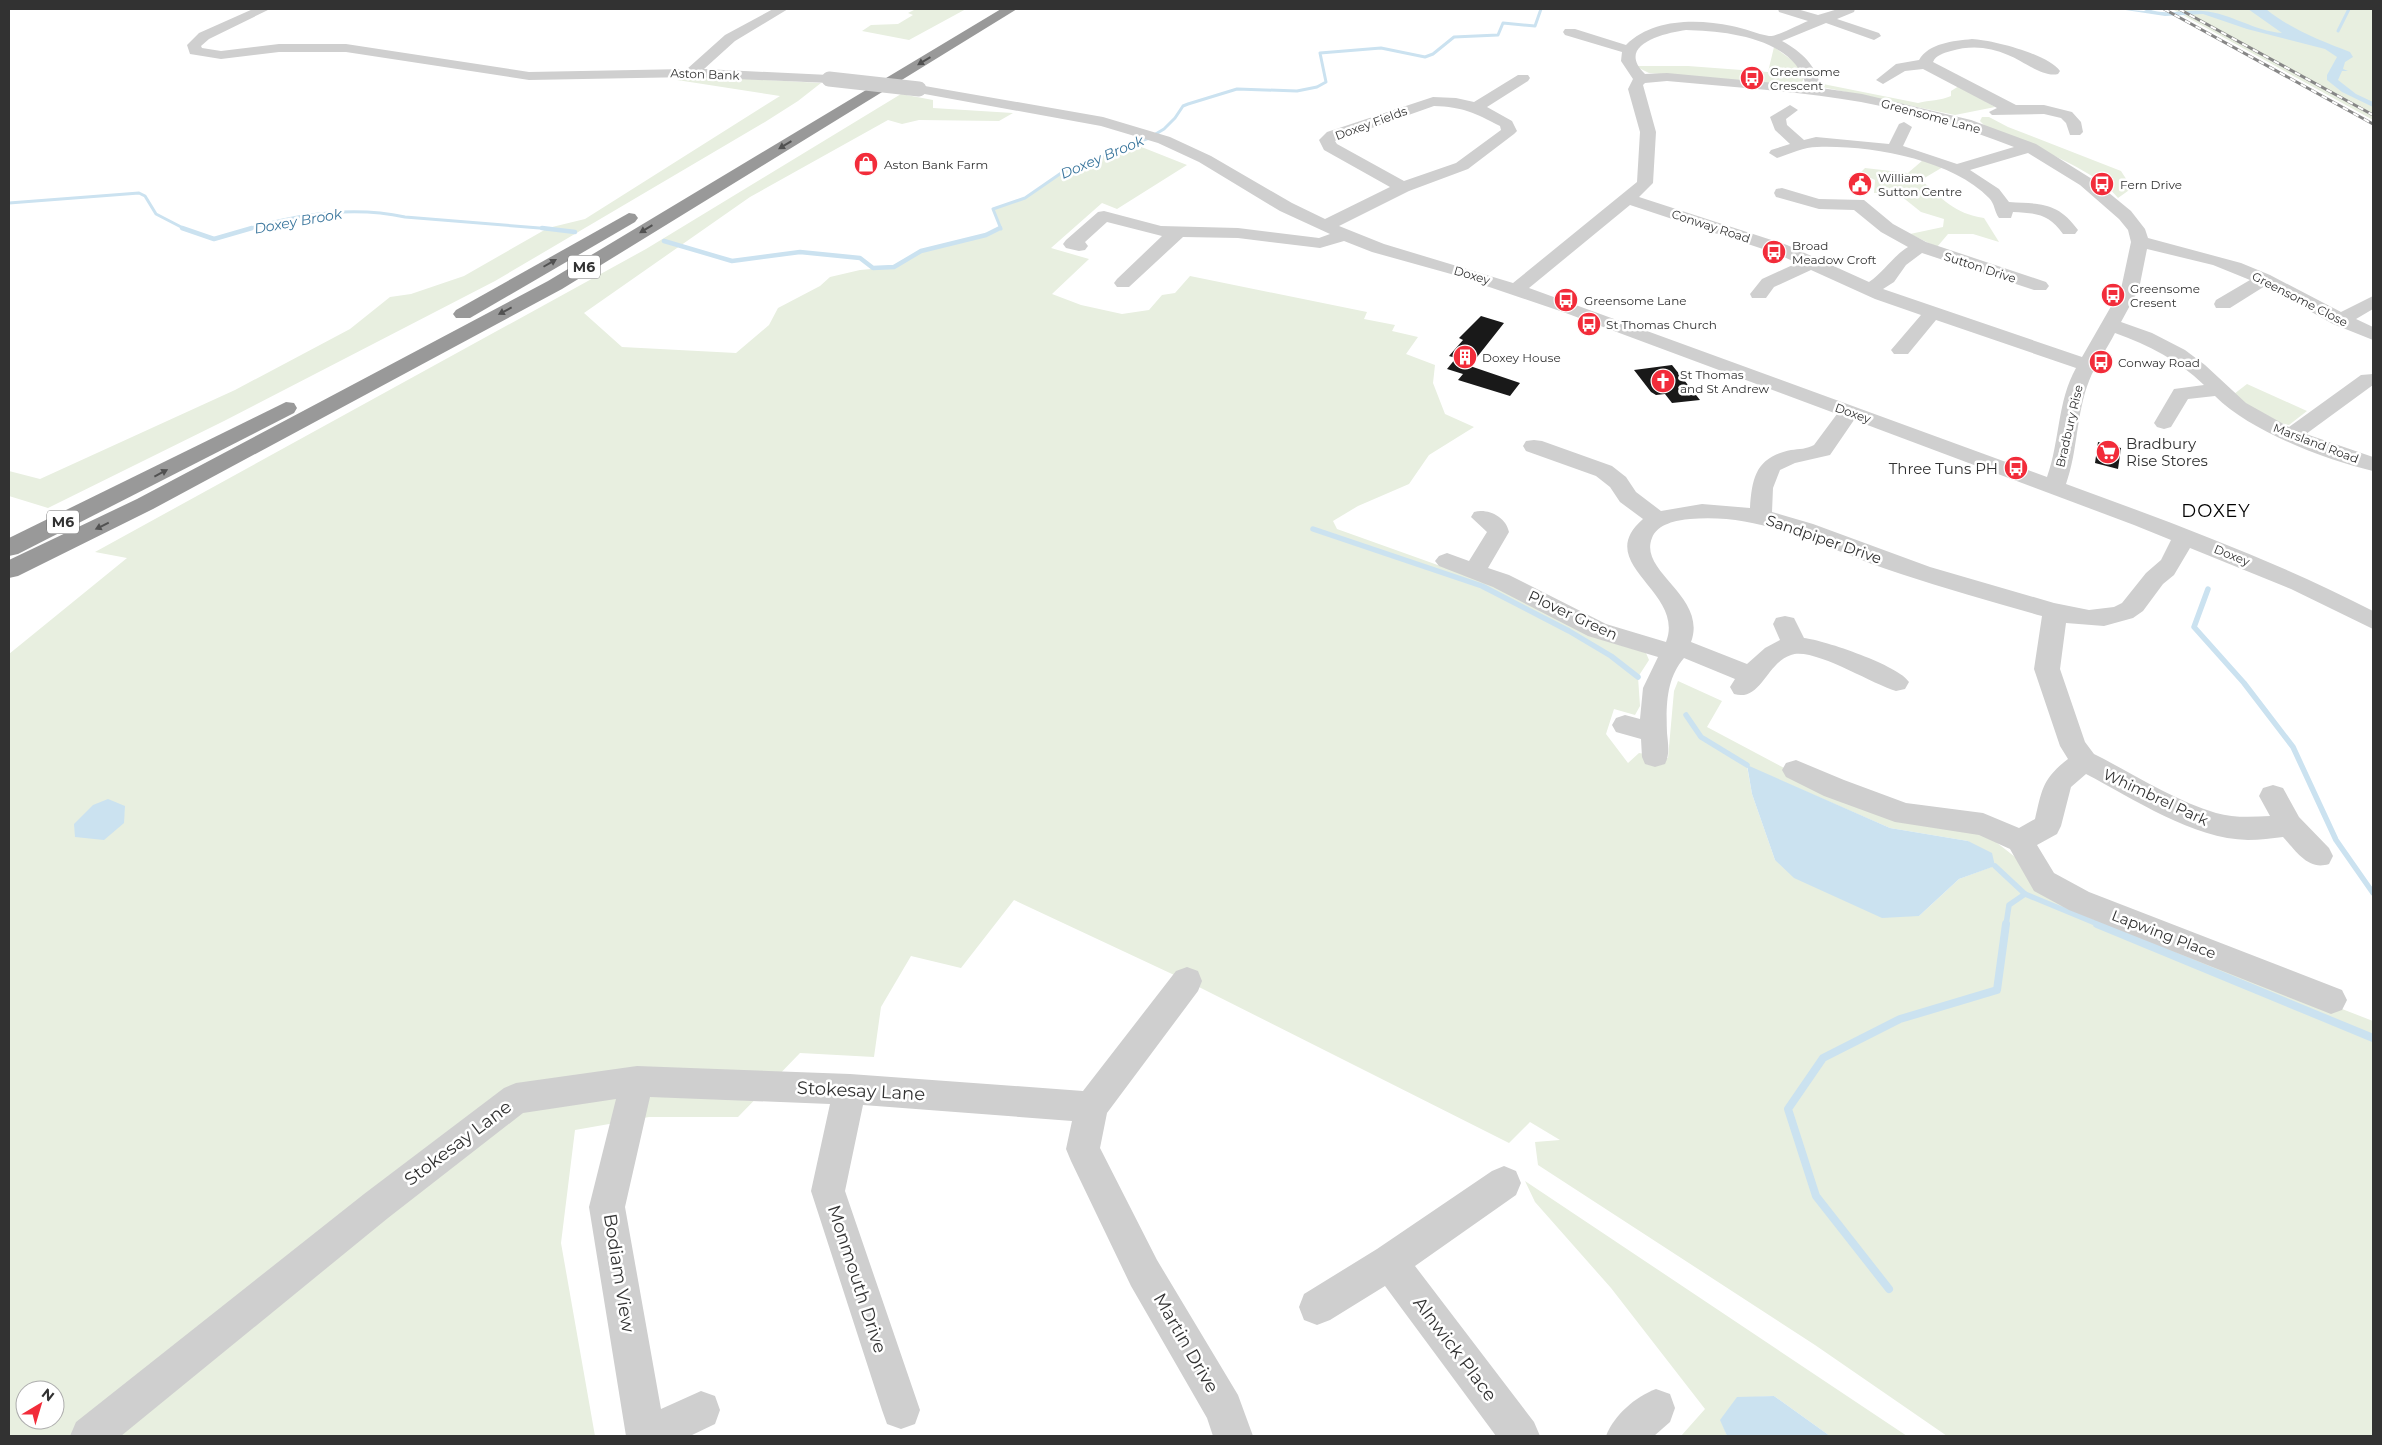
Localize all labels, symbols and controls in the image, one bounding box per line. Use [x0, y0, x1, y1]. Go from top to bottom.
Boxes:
one-way arrow [917, 56, 930, 65]
place label: Greensome Crescent [1770, 64, 1840, 93]
street label: Aston Bank [670, 65, 741, 83]
bus stop icon: Greensome Crescent [1739, 65, 1765, 91]
street label: Greensome Lane [1880, 95, 1982, 137]
street label: Doxey Fields [1333, 103, 1409, 143]
water label: Doxey Brook [1058, 131, 1147, 183]
one-way arrow [778, 140, 791, 150]
shop icon: Aston Bank Farm [853, 151, 879, 177]
place label: Aston Bank Farm [884, 157, 988, 172]
place label: William Sutton Centre [1878, 170, 1962, 199]
public building icon: William Sutton Centre [1847, 171, 1873, 197]
bus stop icon: Fern Drive [2089, 171, 2115, 197]
place label: Fern Drive [2120, 177, 2182, 192]
water label: Doxey Brook [253, 204, 344, 238]
street label: Conway Road [1670, 206, 1752, 246]
one-way arrow [639, 225, 652, 234]
place label: Broad Meadow Croft [1792, 238, 1877, 267]
bus stop icon: Broad Meadow Croft [1761, 239, 1787, 265]
street label: Sutton Drive [1942, 248, 2018, 286]
road number: M6 [568, 256, 600, 278]
one-way arrow [544, 259, 557, 268]
street label: Doxey [1452, 262, 1492, 288]
street label: Greensome Close [2250, 268, 2350, 330]
place label: Greensome Cresent [2130, 281, 2200, 310]
bus stop icon: Greensome Cresent [2100, 282, 2126, 308]
bus stop icon: Greensome Lane [1553, 287, 1579, 313]
place label: Greensome Lane [1584, 293, 1687, 308]
one-way arrow [499, 307, 512, 316]
bus stop icon: St Thomas Church [1576, 311, 1602, 337]
place label: St Thomas Church [1606, 317, 1717, 332]
building icon: Doxey House [1452, 344, 1478, 370]
bus stop icon: Conway Road [2088, 349, 2114, 375]
place label: Doxey House [1482, 350, 1561, 365]
place label: Conway Road [2118, 355, 2200, 370]
place label: St Thomas and St Andrew [1680, 367, 1770, 396]
church icon: St Thomas and St Andrew [1650, 368, 1676, 394]
street label: Bradbury Rise [2052, 383, 2086, 469]
street label: Doxey [1833, 400, 1873, 427]
street label: Marsland Road [2271, 420, 2361, 466]
place label: Bradbury Rise Stores [2126, 434, 2208, 470]
supermarket icon: Bradbury Rise Stores [2095, 439, 2121, 465]
bus stop icon: Three Tuns PH [2003, 455, 2029, 481]
place label: Three Tuns PH [1889, 459, 1998, 478]
one-way arrow [153, 469, 168, 477]
district label: DOXEY [2181, 500, 2251, 522]
street label: Sandpiper Drive [1764, 510, 1884, 568]
road number: M6 [47, 511, 79, 534]
one-way arrow [94, 521, 109, 530]
street label: Doxey [2212, 541, 2252, 569]
street label: Plover Green [1525, 586, 1621, 644]
street label: Whimbrel Park [2100, 764, 2212, 830]
street label: Lapwing Place [2109, 905, 2219, 963]
street label: Stokesay Lane [796, 1077, 926, 1105]
street label: Stokesay Lane [400, 1096, 516, 1190]
street label: Monmouth Drive [823, 1202, 891, 1356]
street label: Bodiam View [599, 1212, 639, 1334]
street label: Martin Drive [1149, 1289, 1223, 1397]
street label: Alnwick Place [1409, 1292, 1502, 1406]
north arrow [15, 1380, 65, 1430]
text: N [38, 1384, 58, 1405]

